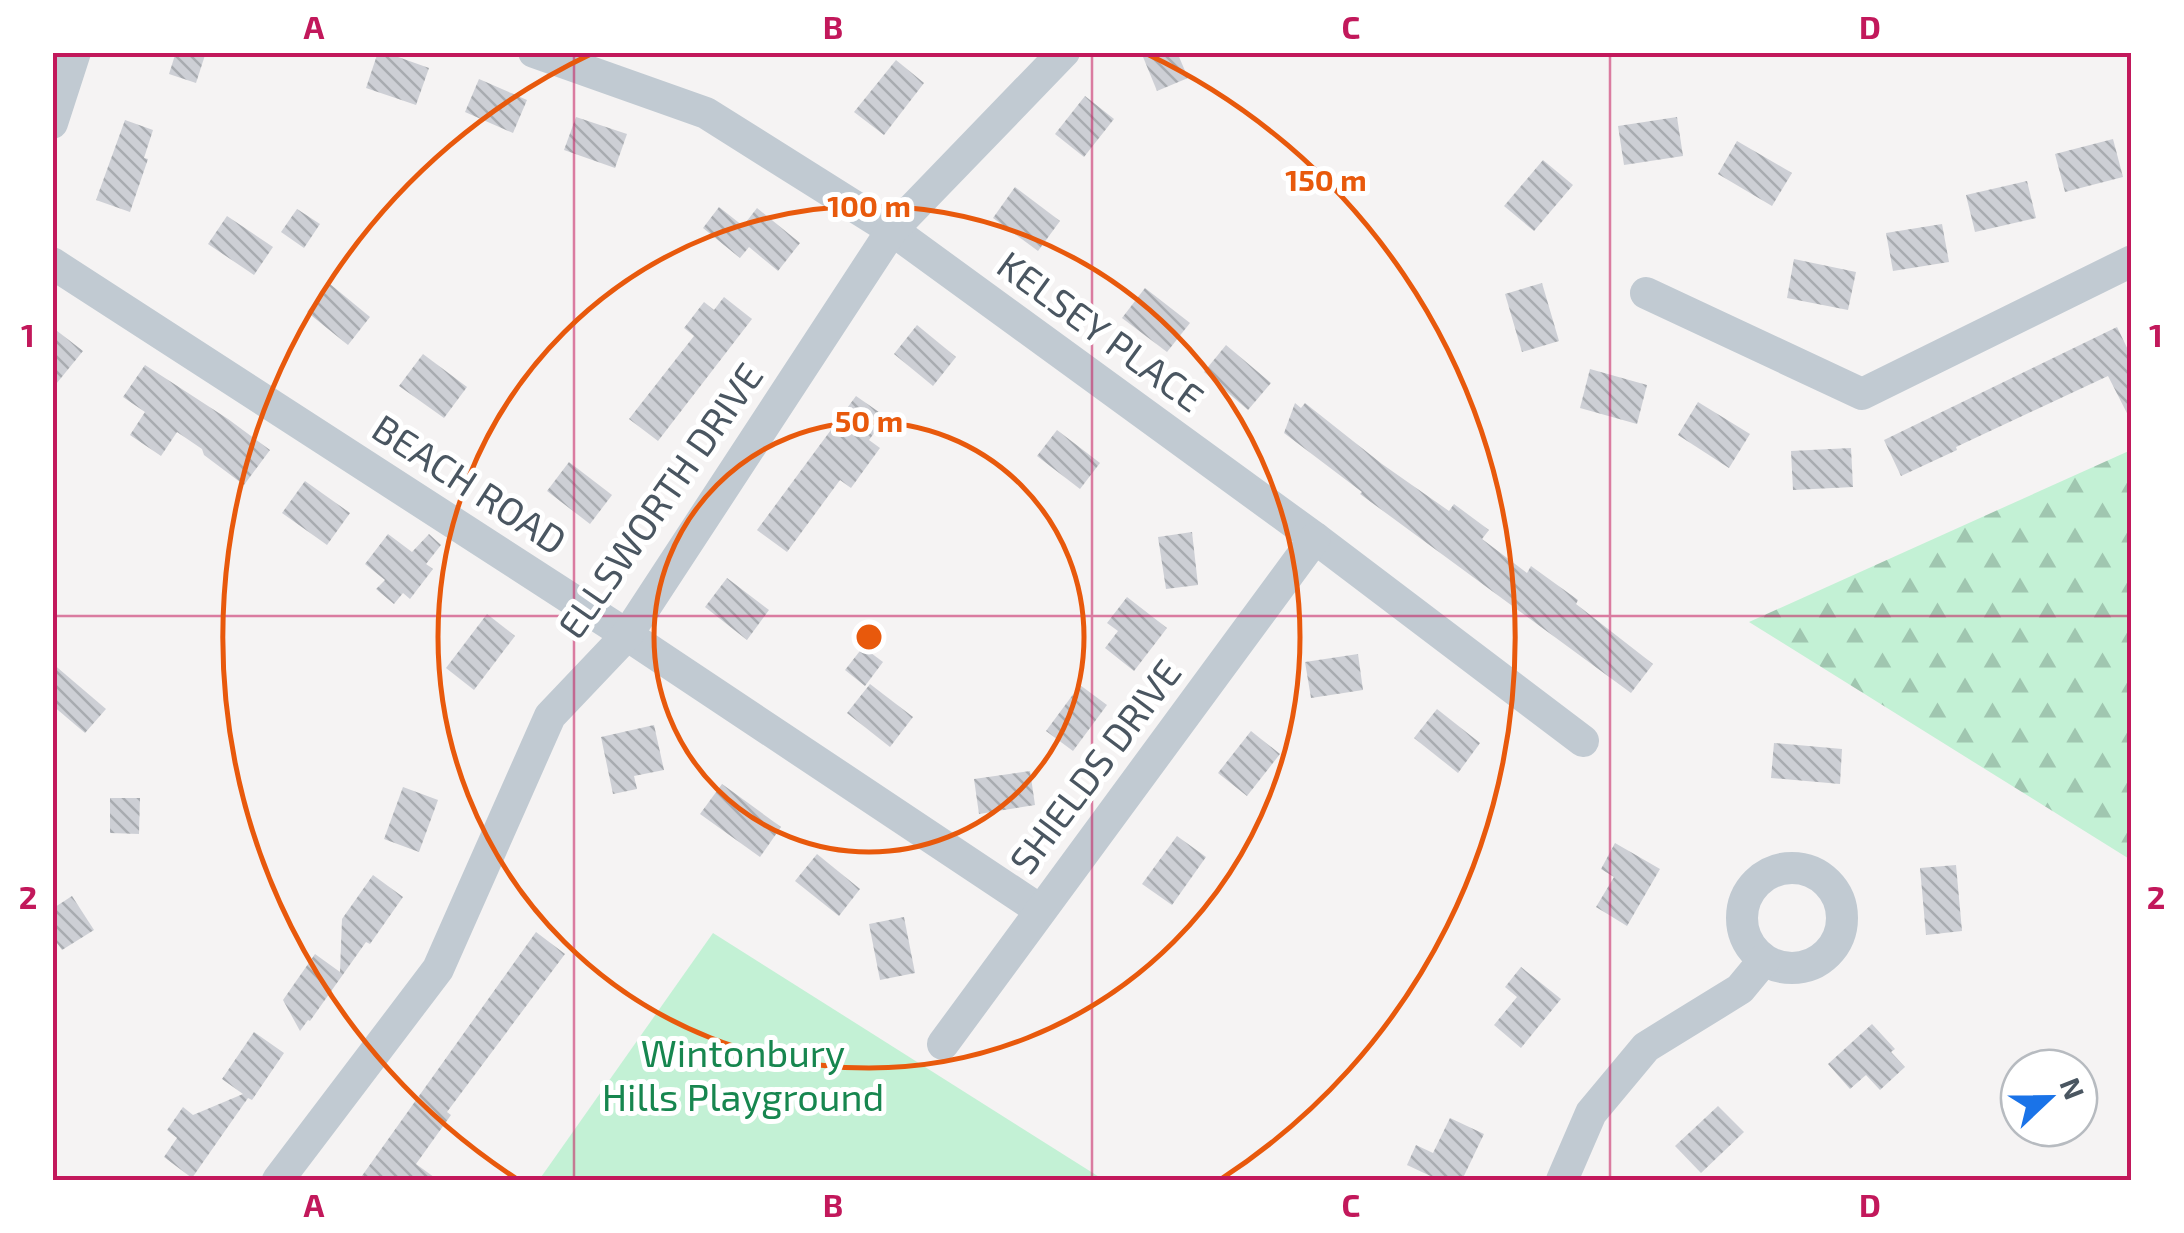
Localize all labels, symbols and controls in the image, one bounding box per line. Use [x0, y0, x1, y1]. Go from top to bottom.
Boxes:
text: A [304, 7, 325, 45]
text: B [823, 7, 843, 45]
text: C [1342, 7, 1360, 45]
text: D [1859, 7, 1881, 45]
text: 150 m [1285, 161, 1367, 197]
text: 100 m [827, 187, 911, 223]
street label: KELSEY PLACE [989, 240, 1213, 420]
text: 1 [21, 315, 35, 353]
text: 1 [2149, 315, 2163, 353]
street label: ELLSWORTH DRIVE [547, 353, 771, 646]
text: 50 m [835, 402, 903, 438]
street label: BEACH ROAD [365, 404, 575, 563]
centre of rings [851, 619, 887, 655]
street label: SHIELDS DRIVE [999, 650, 1190, 882]
text: 2 [19, 877, 37, 915]
text: 2 [2147, 877, 2165, 915]
park label: Wintonbury Hills Playground [602, 1029, 884, 1119]
north arrow [1999, 1048, 2099, 1148]
text: N [2054, 1073, 2093, 1104]
text: A [304, 1185, 325, 1223]
text: B [823, 1185, 843, 1223]
text: C [1342, 1185, 1360, 1223]
text: D [1859, 1185, 1881, 1223]

